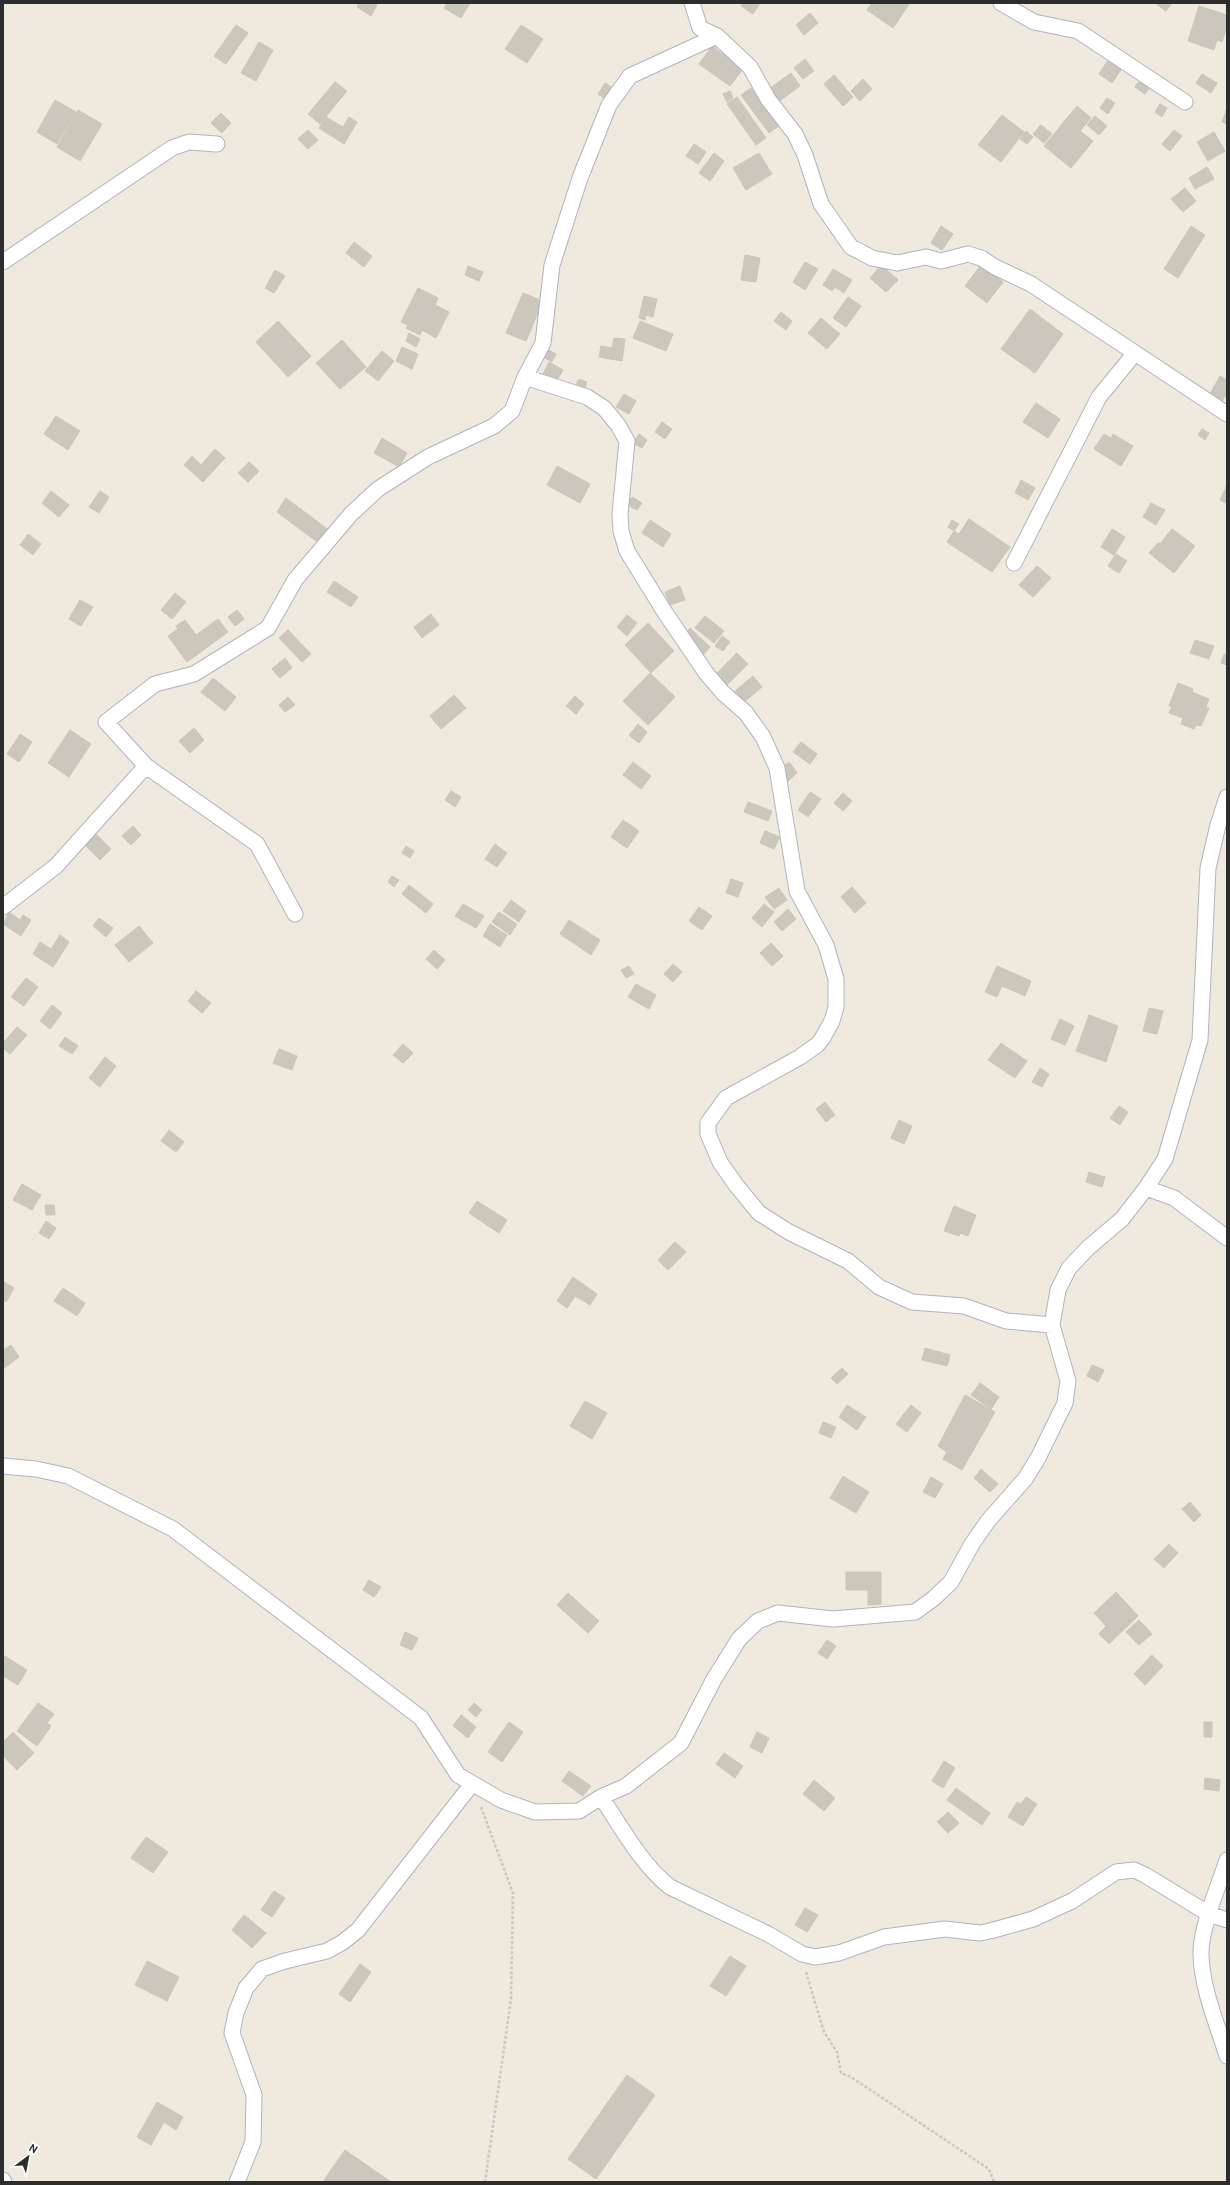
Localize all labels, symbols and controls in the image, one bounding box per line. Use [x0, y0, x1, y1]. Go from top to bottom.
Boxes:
north arrow [8, 2137, 48, 2177]
text: N [26, 2141, 40, 2157]

